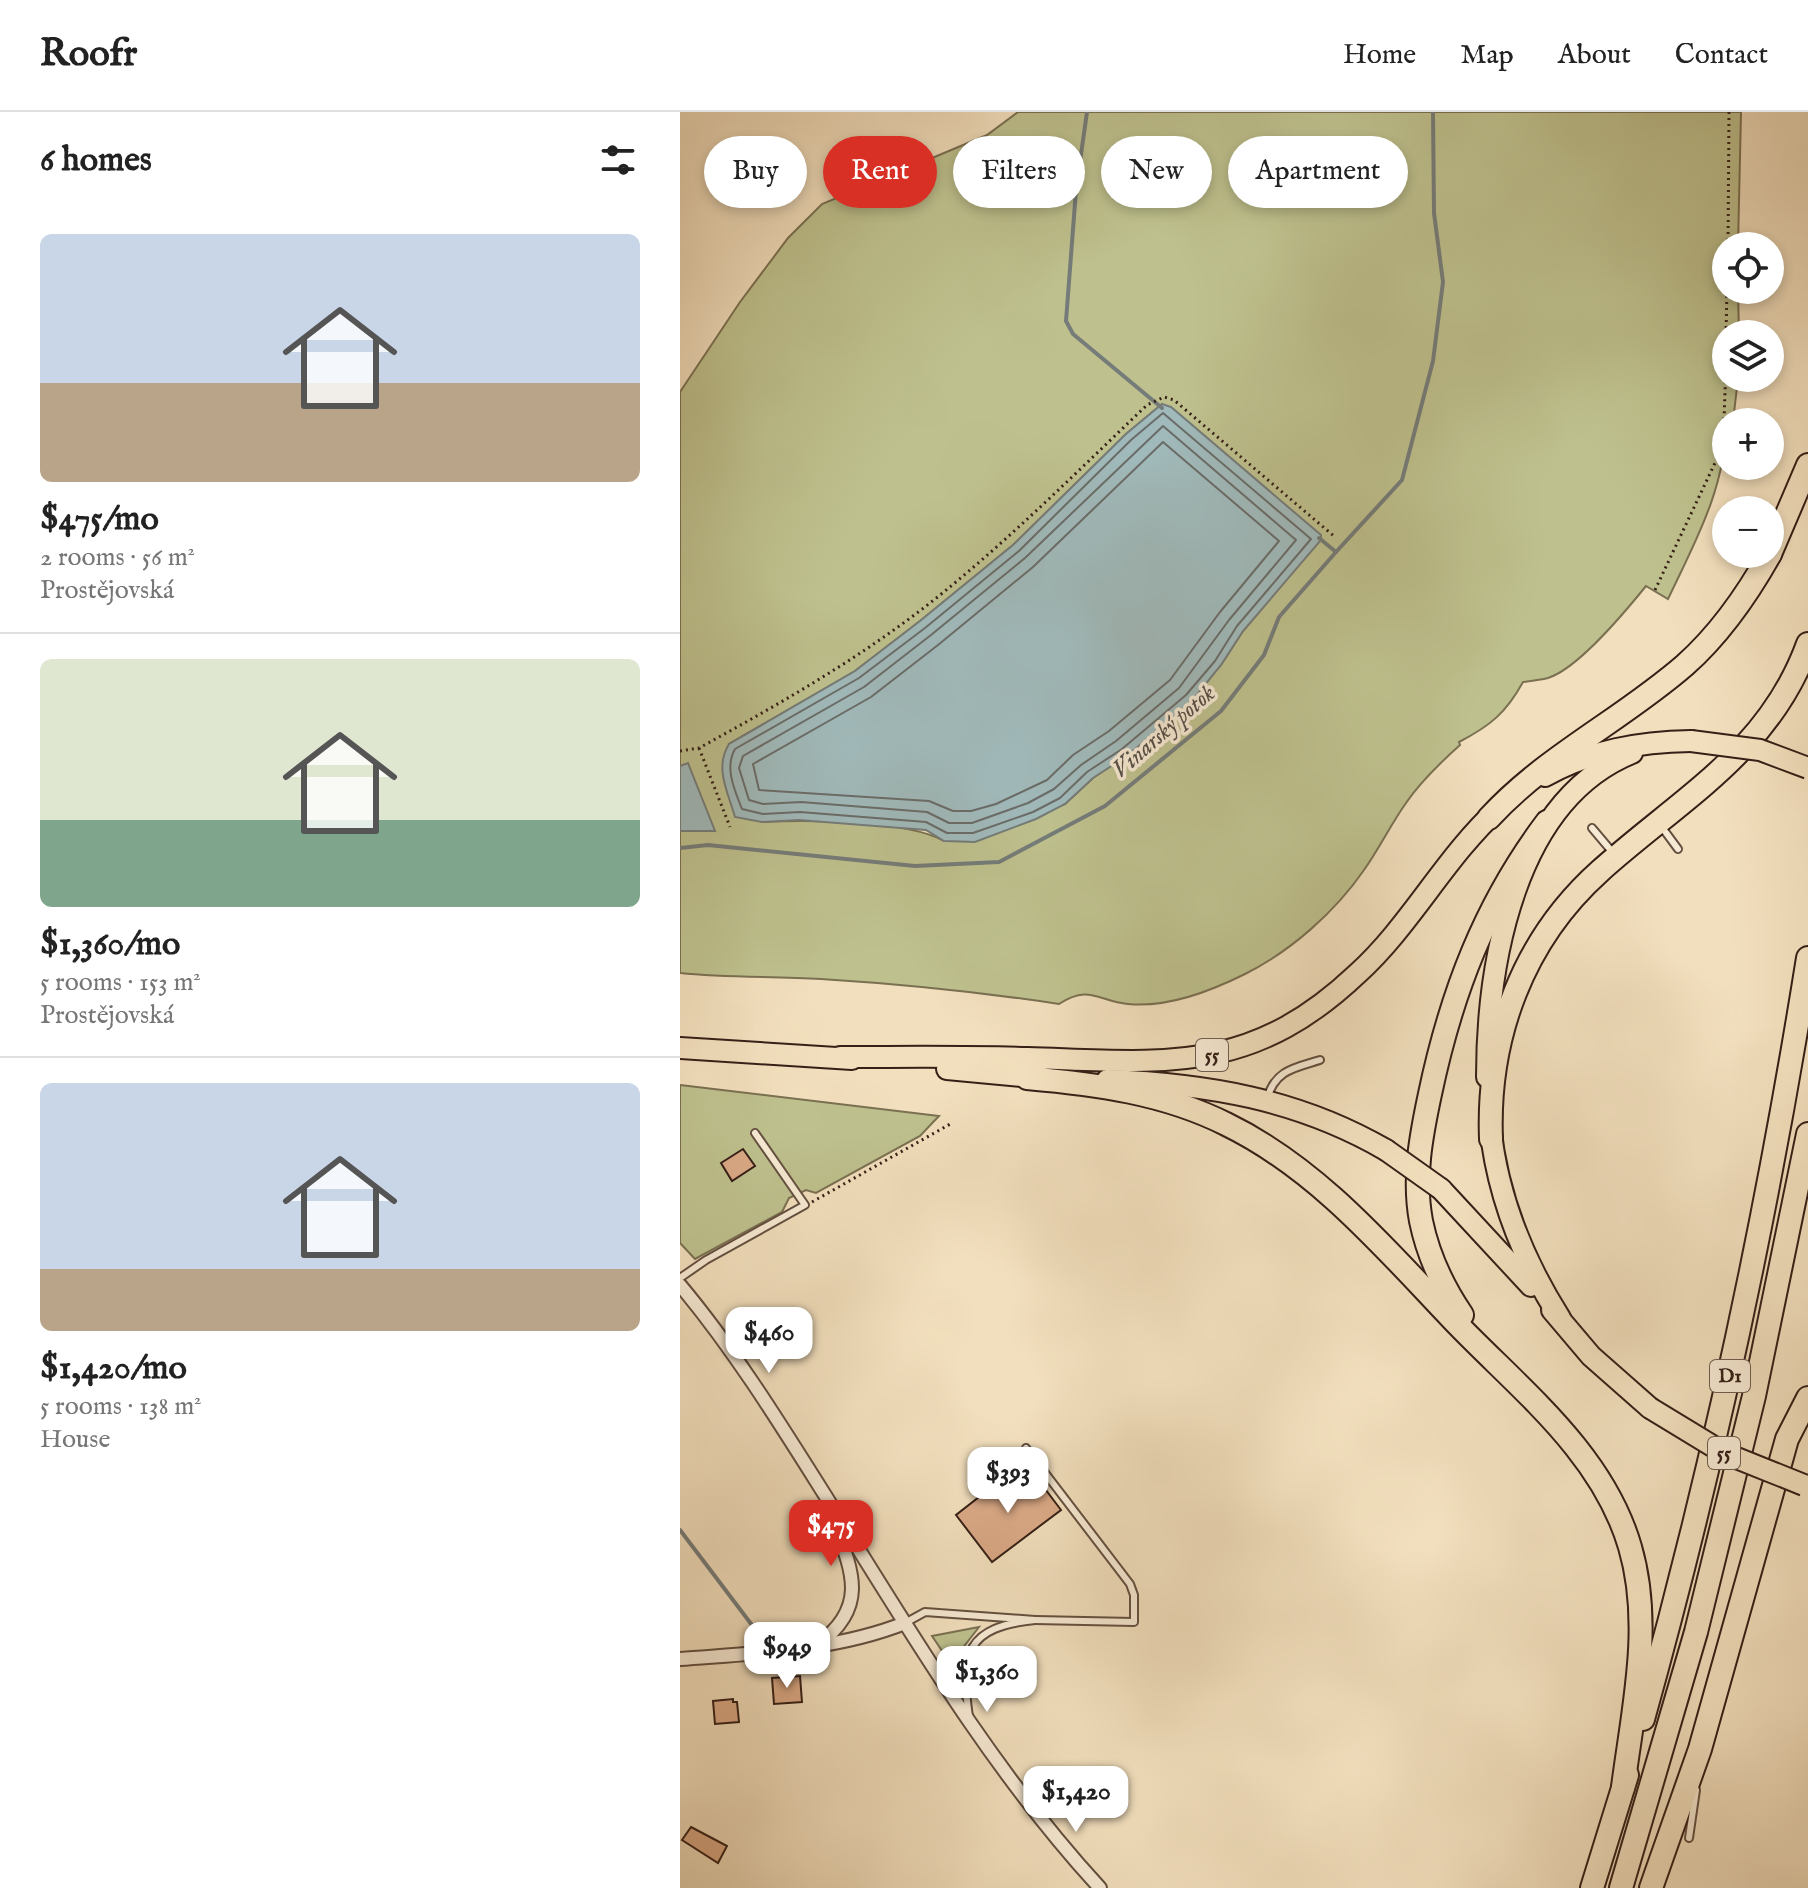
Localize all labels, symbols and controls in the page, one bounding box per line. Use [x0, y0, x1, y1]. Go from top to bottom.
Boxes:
text: Roofr [40, 31, 137, 79]
text: Home [1343, 38, 1416, 73]
text: Map [1460, 38, 1514, 73]
text: About [1558, 38, 1631, 73]
text: Contact [1675, 38, 1768, 73]
chip: Buy [704, 136, 807, 208]
chip: Rent [823, 136, 937, 208]
chip: Filters [953, 136, 1085, 208]
chip: New [1101, 136, 1212, 208]
chip: Apartment [1228, 136, 1408, 208]
icon: filters [596, 138, 640, 182]
text: 6 homes [40, 139, 152, 182]
map controls [1712, 232, 1784, 568]
button: locate [1712, 232, 1784, 304]
icon: home [268, 286, 412, 430]
button: layers [1712, 320, 1784, 392]
button: + [1712, 408, 1784, 480]
button: − [1712, 496, 1784, 568]
text: $475/mo [40, 498, 159, 541]
text: 2 rooms · 56 m² [40, 541, 195, 574]
text: Prostějovská [40, 574, 174, 607]
water label: Vinarský potok [1106, 678, 1222, 785]
icon: home [268, 711, 412, 855]
text: $1,360/mo [40, 923, 180, 966]
text: 5 rooms · 153 m² [40, 966, 201, 999]
text: Prostějovská [40, 999, 174, 1032]
road number: 55 [1196, 1039, 1228, 1071]
icon: home [268, 1135, 412, 1279]
pin: $460 [722, 1307, 816, 1375]
text: $460 [744, 1316, 794, 1349]
text: $1,420/mo [40, 1347, 187, 1390]
road number: D1 [1710, 1360, 1750, 1392]
text: 5 rooms · 138 m² [40, 1390, 202, 1423]
text: House [40, 1423, 110, 1456]
road number: 55 [1708, 1437, 1740, 1469]
pin: $393 [961, 1447, 1055, 1515]
text: $393 [985, 1456, 1031, 1489]
pin: $475 [784, 1500, 878, 1568]
text: $475 [807, 1509, 855, 1542]
pin: $949 [740, 1622, 834, 1690]
text: $949 [762, 1631, 812, 1664]
pin: $1,360 [922, 1646, 1052, 1714]
text: $1,360 [955, 1655, 1019, 1688]
pin: $1,420 [1011, 1766, 1141, 1834]
text: $1,420 [1041, 1775, 1111, 1808]

